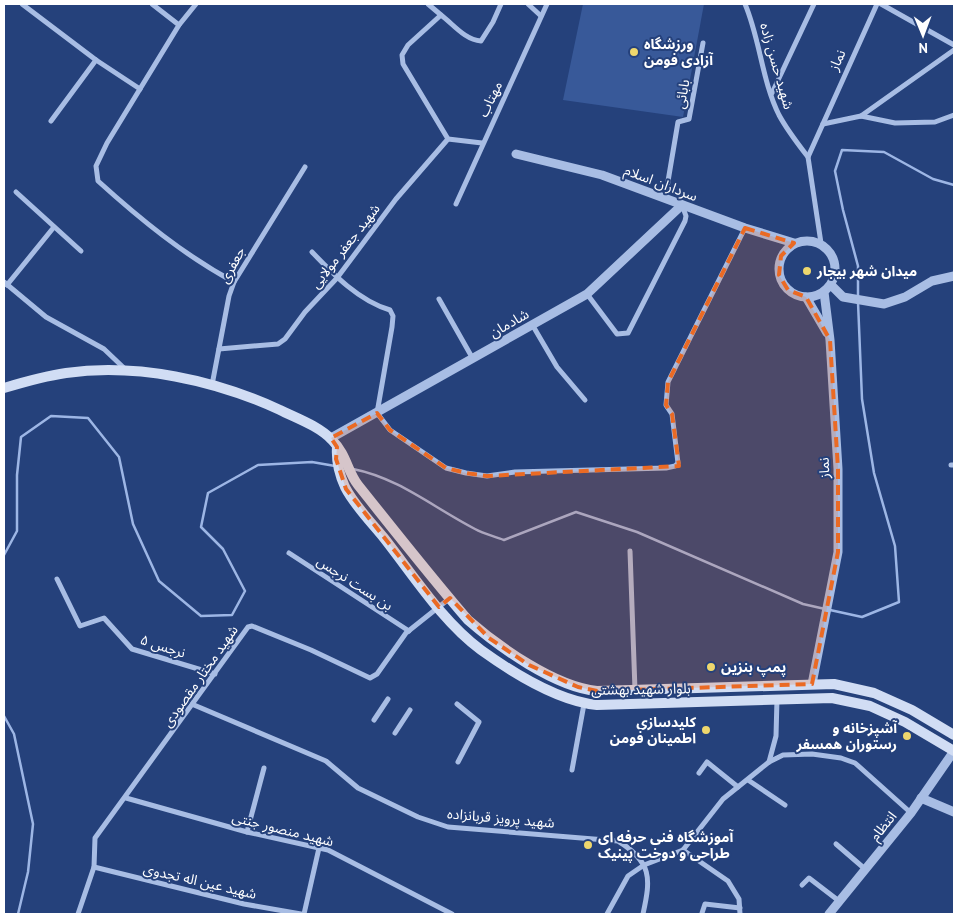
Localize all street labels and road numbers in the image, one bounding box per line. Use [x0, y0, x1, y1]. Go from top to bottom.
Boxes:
street label: شهید حسن زاده [756, 21, 798, 111]
street label: نماز [824, 47, 850, 74]
street label: مهتاب [474, 78, 506, 120]
street label: بابائی [671, 78, 693, 110]
street label: سرداران اسلام [621, 161, 700, 207]
street label: شهید جعفر مولایی [306, 200, 384, 292]
street label: جعفری [215, 244, 249, 286]
street label: شادمان [486, 305, 532, 341]
street label: نماز [815, 457, 833, 480]
street label: بن بست نرجس [314, 552, 397, 614]
street label: شهید مختار مقصودی [158, 622, 242, 730]
street label: نرجس ۵ [138, 630, 188, 662]
street label: بلوار شهید بهشتی [591, 679, 691, 699]
street label: شهید پرویز قربانزاده [446, 804, 555, 833]
street label: انتظام [866, 807, 902, 846]
street label: شهید منصور جنتی [230, 808, 336, 850]
street label: شهید عین اله تجدوی [142, 859, 258, 903]

